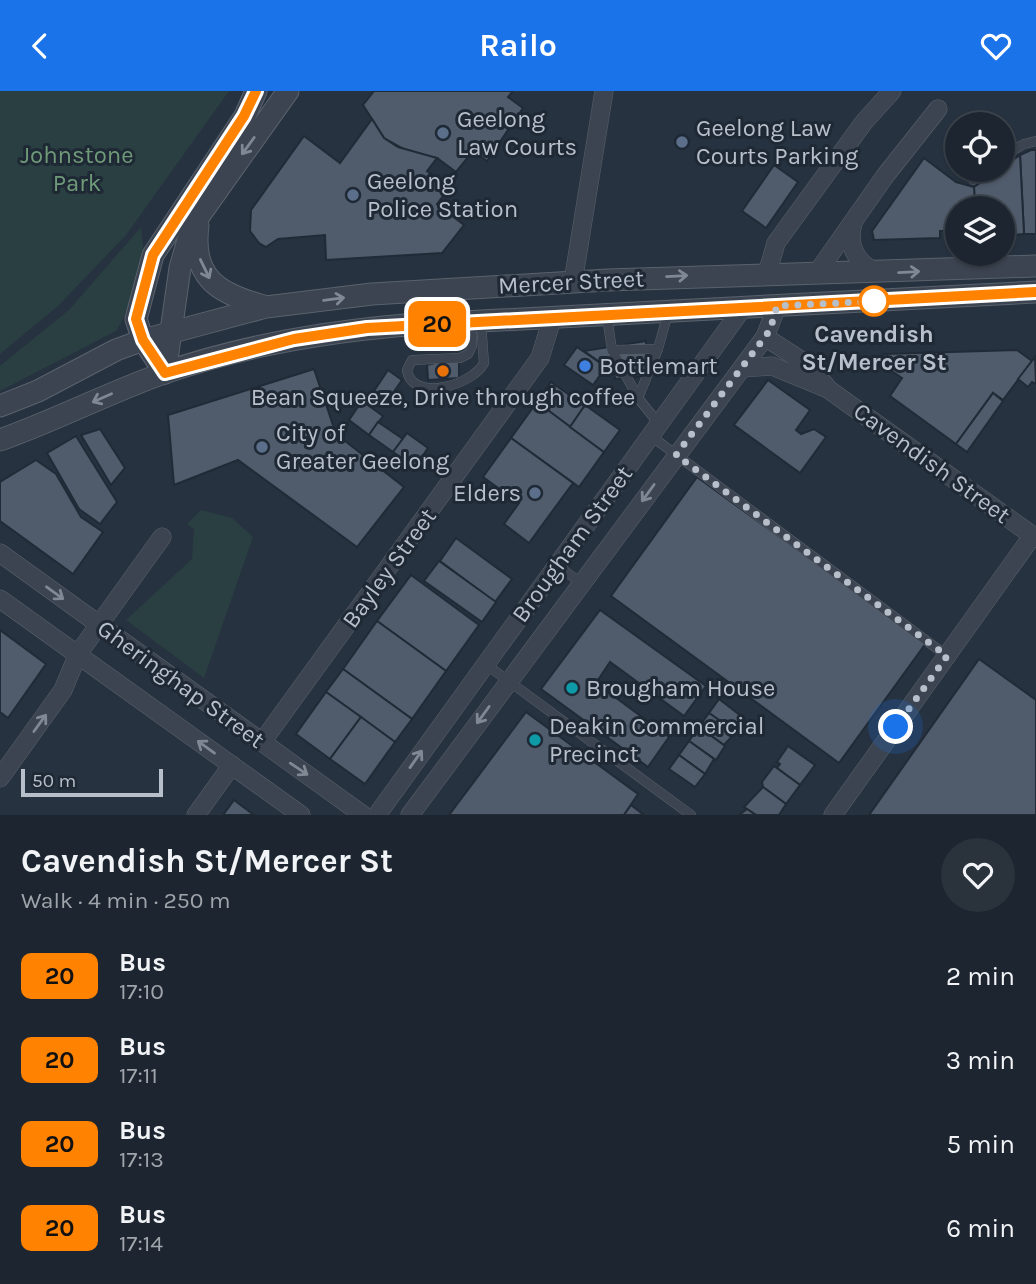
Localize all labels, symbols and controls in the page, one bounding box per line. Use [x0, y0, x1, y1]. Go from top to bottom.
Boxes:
icon: back [21, 27, 59, 65]
text: Railo [479, 27, 557, 64]
icon: heart [977, 27, 1015, 65]
place label: Geelong Law Courts [457, 105, 577, 161]
map controls [945, 112, 1015, 266]
button: locate [945, 112, 1015, 182]
place label: Geelong Law Courts Parking [696, 114, 859, 170]
marker: Geelong Law Courts [435, 125, 451, 141]
marker: Geelong Law Courts Parking [674, 134, 690, 150]
one-way arrow [241, 136, 255, 155]
park label: Johnstone Park [20, 141, 134, 197]
place label: Geelong Police Station [367, 167, 518, 223]
marker: Geelong Police Station [345, 187, 361, 203]
button: layers [945, 196, 1015, 266]
one-way arrow [198, 259, 212, 279]
street label: Mercer Street [497, 264, 645, 300]
one-way arrow [897, 265, 920, 278]
one-way arrow [665, 270, 688, 283]
marker: Cavendish St/Mercer St [859, 286, 889, 316]
one-way arrow [322, 292, 345, 305]
line badge: 20 [406, 301, 468, 347]
text: 20 [422, 310, 452, 338]
place label: Cavendish St/Mercer St [802, 320, 946, 376]
place label: Bottlemart [599, 352, 718, 380]
marker: Bottlemart [577, 358, 593, 374]
marker: Bean Squeeze, Drive through coffee [435, 363, 451, 379]
place label: Bean Squeeze, Drive through coffee [251, 383, 635, 411]
one-way arrow [91, 392, 113, 405]
street label: Cavendish Street [848, 397, 1016, 529]
place label: City of Greater Geelong [276, 419, 450, 475]
marker: City of Greater Geelong [254, 439, 270, 455]
street label: Brougham Street [506, 460, 638, 628]
place label: Elders [453, 479, 521, 507]
one-way arrow [641, 483, 656, 502]
marker: Elders [527, 485, 543, 501]
street label: Bayley Street [336, 503, 442, 633]
one-way arrow [45, 586, 64, 600]
street label: Gheringhap Street [92, 614, 270, 754]
place label: Brougham House [586, 674, 775, 702]
marker: Brougham House [564, 680, 580, 696]
one-way arrow [476, 705, 491, 724]
your location [878, 709, 913, 744]
place label: Deakin Commercial Precinct [549, 712, 764, 768]
one-way arrow [33, 714, 47, 733]
marker: Deakin Commercial Precinct [527, 732, 543, 748]
one-way arrow [197, 739, 216, 754]
one-way arrow [409, 750, 423, 769]
one-way arrow [289, 762, 309, 776]
scale bar [21, 766, 163, 798]
text: 50 m [32, 770, 76, 792]
button: heart [941, 838, 1015, 912]
text: Cavendish St/Mercer St [21, 842, 393, 880]
text: Walk · 4 min · 250 m [21, 887, 230, 914]
text: Bus [119, 947, 166, 978]
text: 2 min [946, 961, 1015, 992]
text: 20 [45, 962, 74, 990]
text: 17:10 [119, 978, 164, 1005]
text: Bus [119, 1031, 166, 1062]
text: 3 min [946, 1045, 1015, 1076]
text: 20 [45, 1046, 74, 1074]
text: 17:11 [119, 1062, 158, 1089]
text: Bus [119, 1115, 166, 1146]
text: 5 min [946, 1129, 1015, 1160]
text: 20 [45, 1130, 74, 1158]
text: 17:13 [119, 1146, 164, 1173]
text: Bus [119, 1199, 166, 1230]
text: 6 min [946, 1213, 1015, 1244]
text: 20 [45, 1214, 74, 1242]
text: 17:14 [119, 1230, 163, 1257]

